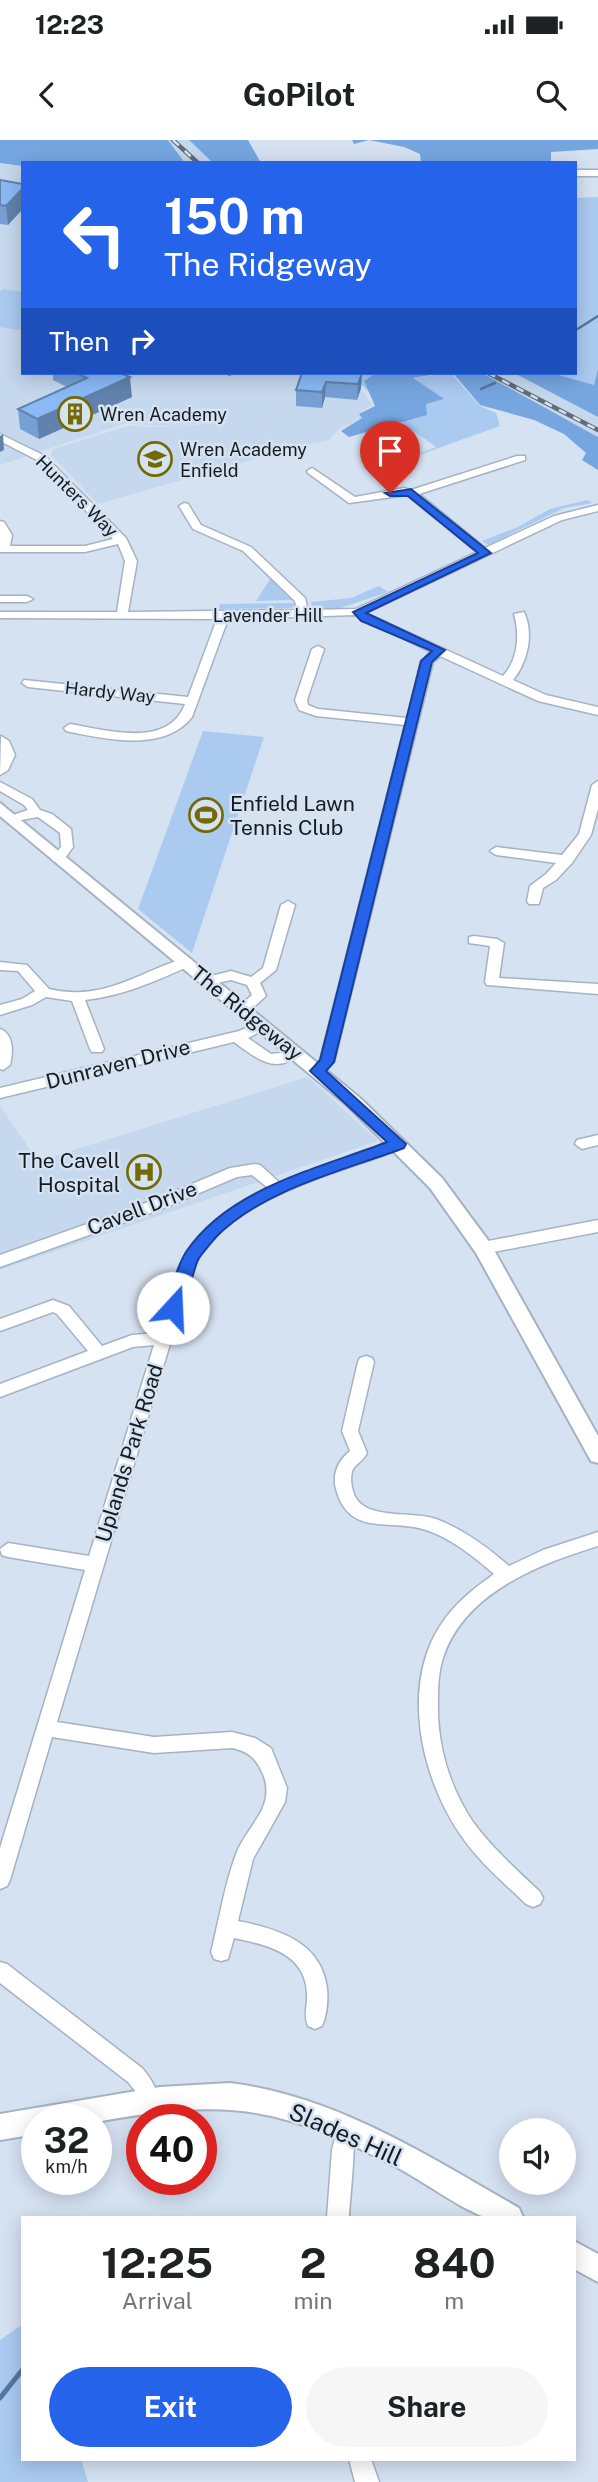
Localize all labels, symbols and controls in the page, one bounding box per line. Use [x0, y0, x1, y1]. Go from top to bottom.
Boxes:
text: 12:23 [35, 9, 104, 40]
icon: back [28, 76, 66, 114]
text: GoPilot [243, 76, 355, 113]
icon: search [532, 76, 570, 114]
text: 150 m [164, 187, 305, 245]
icon: left [49, 189, 140, 280]
text: The Ridgeway [164, 246, 372, 283]
icon: right [123, 322, 161, 360]
text: Then [49, 326, 109, 357]
building icon: Wren Academy [56, 395, 94, 433]
place label: Wren Academy [100, 404, 227, 425]
pin [360, 421, 420, 493]
icon: arrive [371, 432, 409, 470]
place label: Wren Academy Enfield [180, 439, 307, 481]
school or university icon: Wren Academy Enfield [136, 440, 174, 478]
street label: Hunters Way [32, 451, 122, 541]
street label: Lavender Hill [213, 605, 323, 626]
street label: Hardy Way [64, 677, 156, 707]
place label: Enfield Lawn Tennis Club [230, 791, 355, 840]
sports icon: Enfield Lawn Tennis Club [187, 796, 225, 834]
street label: The Ridgeway [186, 960, 308, 1066]
street label: Dunraven Drive [43, 1034, 193, 1094]
place label: The Cavell Hospital [18, 1148, 120, 1197]
hospital icon: The Cavell Hospital [125, 1153, 163, 1191]
street label: Cavell Drive [84, 1176, 200, 1240]
position arrow [136, 1271, 210, 1345]
street label: Uplands Park Road [90, 1361, 168, 1545]
street label: Slades Hill [285, 2097, 407, 2171]
speed limit sign: 40 [126, 2104, 217, 2195]
map controls [499, 2118, 576, 2195]
button: sound [499, 2118, 576, 2195]
text: 32 [44, 2120, 89, 2161]
text: km/h [45, 2156, 88, 2177]
text: 12:25 [101, 2238, 213, 2287]
text: 2 [300, 2238, 326, 2287]
text: 840 [413, 2238, 496, 2287]
text: Arrival [122, 2287, 193, 2314]
text: min [294, 2287, 333, 2314]
text: m [444, 2287, 464, 2314]
button: Exit [49, 2367, 292, 2447]
button: Share [306, 2367, 548, 2447]

